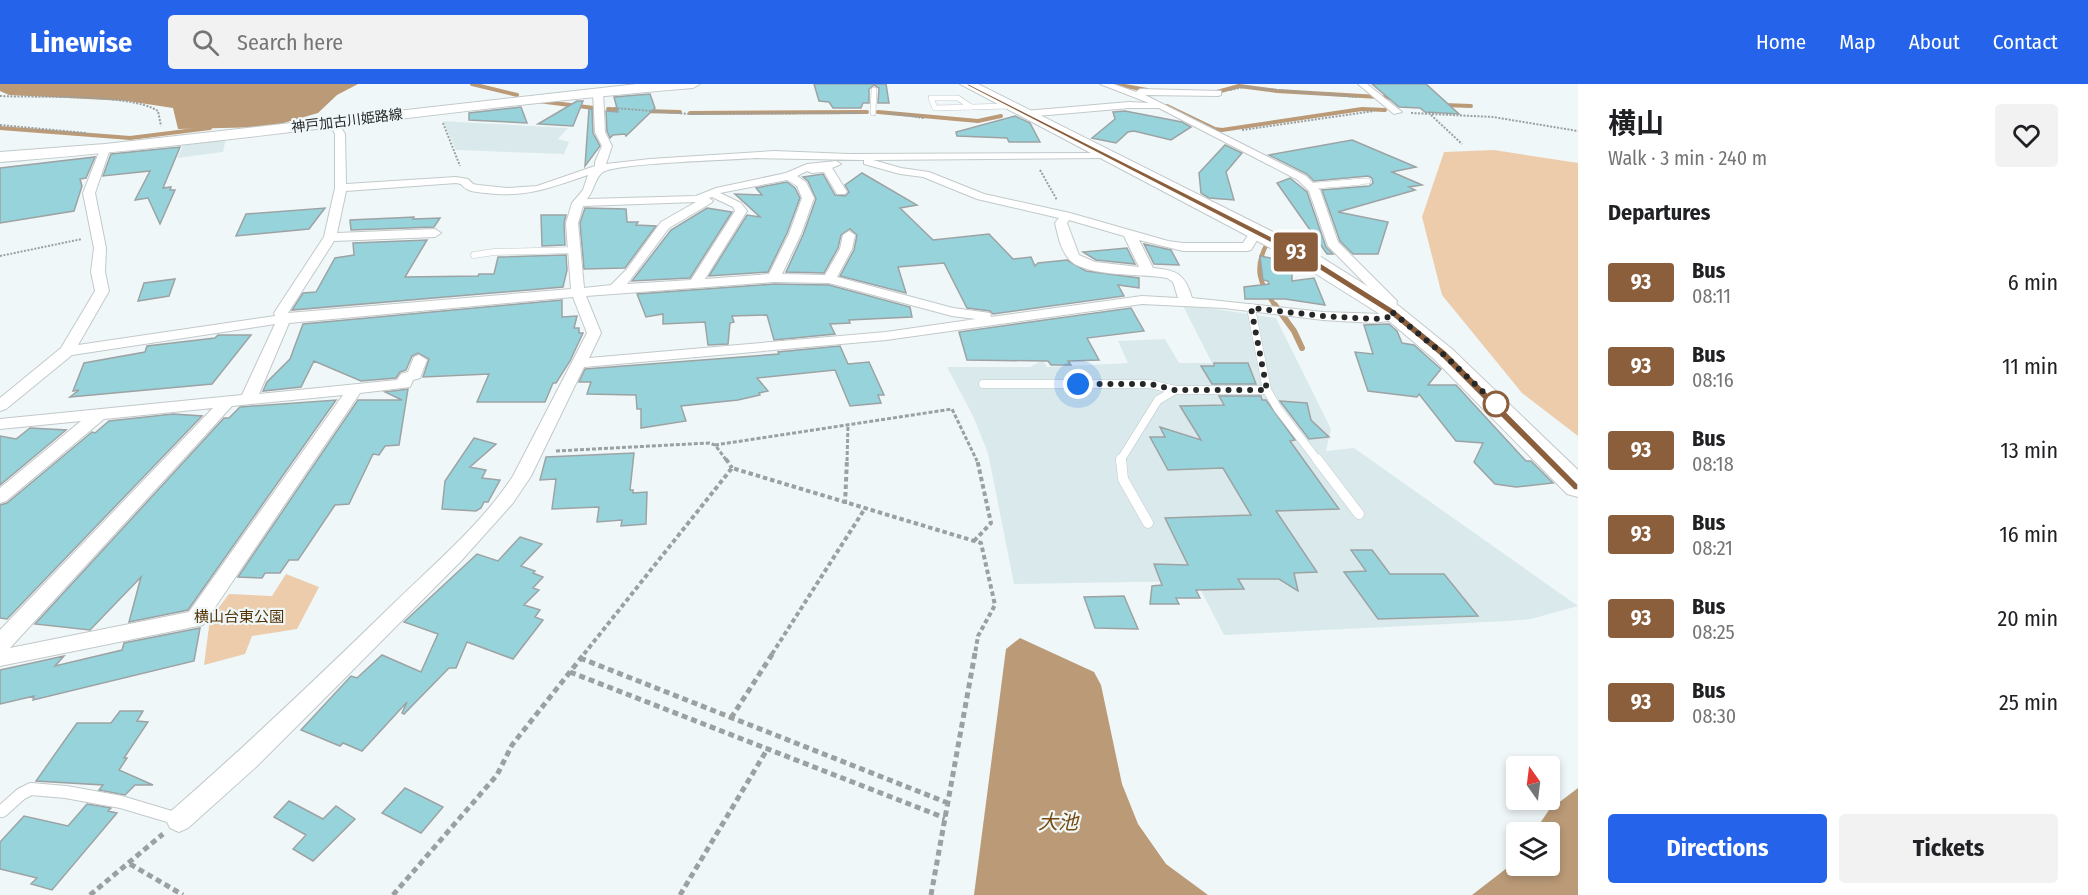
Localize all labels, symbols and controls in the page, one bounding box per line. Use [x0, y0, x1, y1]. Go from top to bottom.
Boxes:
search box [168, 15, 588, 69]
text: Linewise [30, 26, 132, 59]
icon: search [189, 26, 222, 59]
text: Search here [237, 29, 343, 56]
text: Home [1756, 29, 1806, 55]
text: Map [1839, 29, 1876, 55]
text: About [1909, 29, 1960, 55]
text: Contact [1993, 29, 2058, 55]
button: heart [1995, 104, 2058, 167]
street label: 神戸加古川姫路線 [290, 106, 404, 136]
text: 横山 [1608, 107, 1664, 140]
text: Walk · 3 min · 240 m [1608, 146, 1767, 170]
text: Departures [1608, 199, 1710, 226]
line badge: 93 [1269, 232, 1323, 272]
text: 93 [1286, 239, 1306, 265]
text: Bus [1692, 257, 1725, 284]
text: 93 [1631, 269, 1651, 295]
text: 6 min [2008, 269, 2058, 296]
text: 08:11 [1692, 284, 1731, 308]
text: Bus [1692, 341, 1725, 368]
text: 93 [1631, 353, 1651, 379]
text: 11 min [2002, 353, 2058, 380]
text: 08:16 [1692, 368, 1734, 392]
your location [1063, 369, 1093, 399]
unlabelled marker [1483, 391, 1509, 417]
text: Bus [1692, 425, 1725, 452]
text: 93 [1631, 437, 1651, 463]
text: 13 min [2000, 437, 2058, 464]
text: 08:18 [1692, 452, 1734, 476]
text: Bus [1692, 509, 1725, 536]
text: 93 [1631, 521, 1651, 547]
text: 16 min [1999, 521, 2058, 548]
text: 08:21 [1692, 536, 1733, 560]
text: Bus [1692, 593, 1725, 620]
text: 93 [1631, 605, 1651, 631]
text: 20 min [1998, 605, 2058, 632]
park label: 横山台東公園 [194, 608, 284, 626]
text: 08:25 [1692, 620, 1735, 644]
text: Bus [1692, 677, 1725, 704]
text: 93 [1631, 689, 1651, 715]
text: 25 min [1999, 689, 2058, 716]
text: 08:30 [1692, 704, 1736, 728]
north arrow [1506, 756, 1560, 810]
map controls [1506, 756, 1560, 876]
water label: 大池 [1038, 810, 1080, 834]
button: Directions [1608, 814, 1827, 883]
button: Tickets [1839, 814, 2058, 883]
button: layers [1506, 822, 1560, 876]

